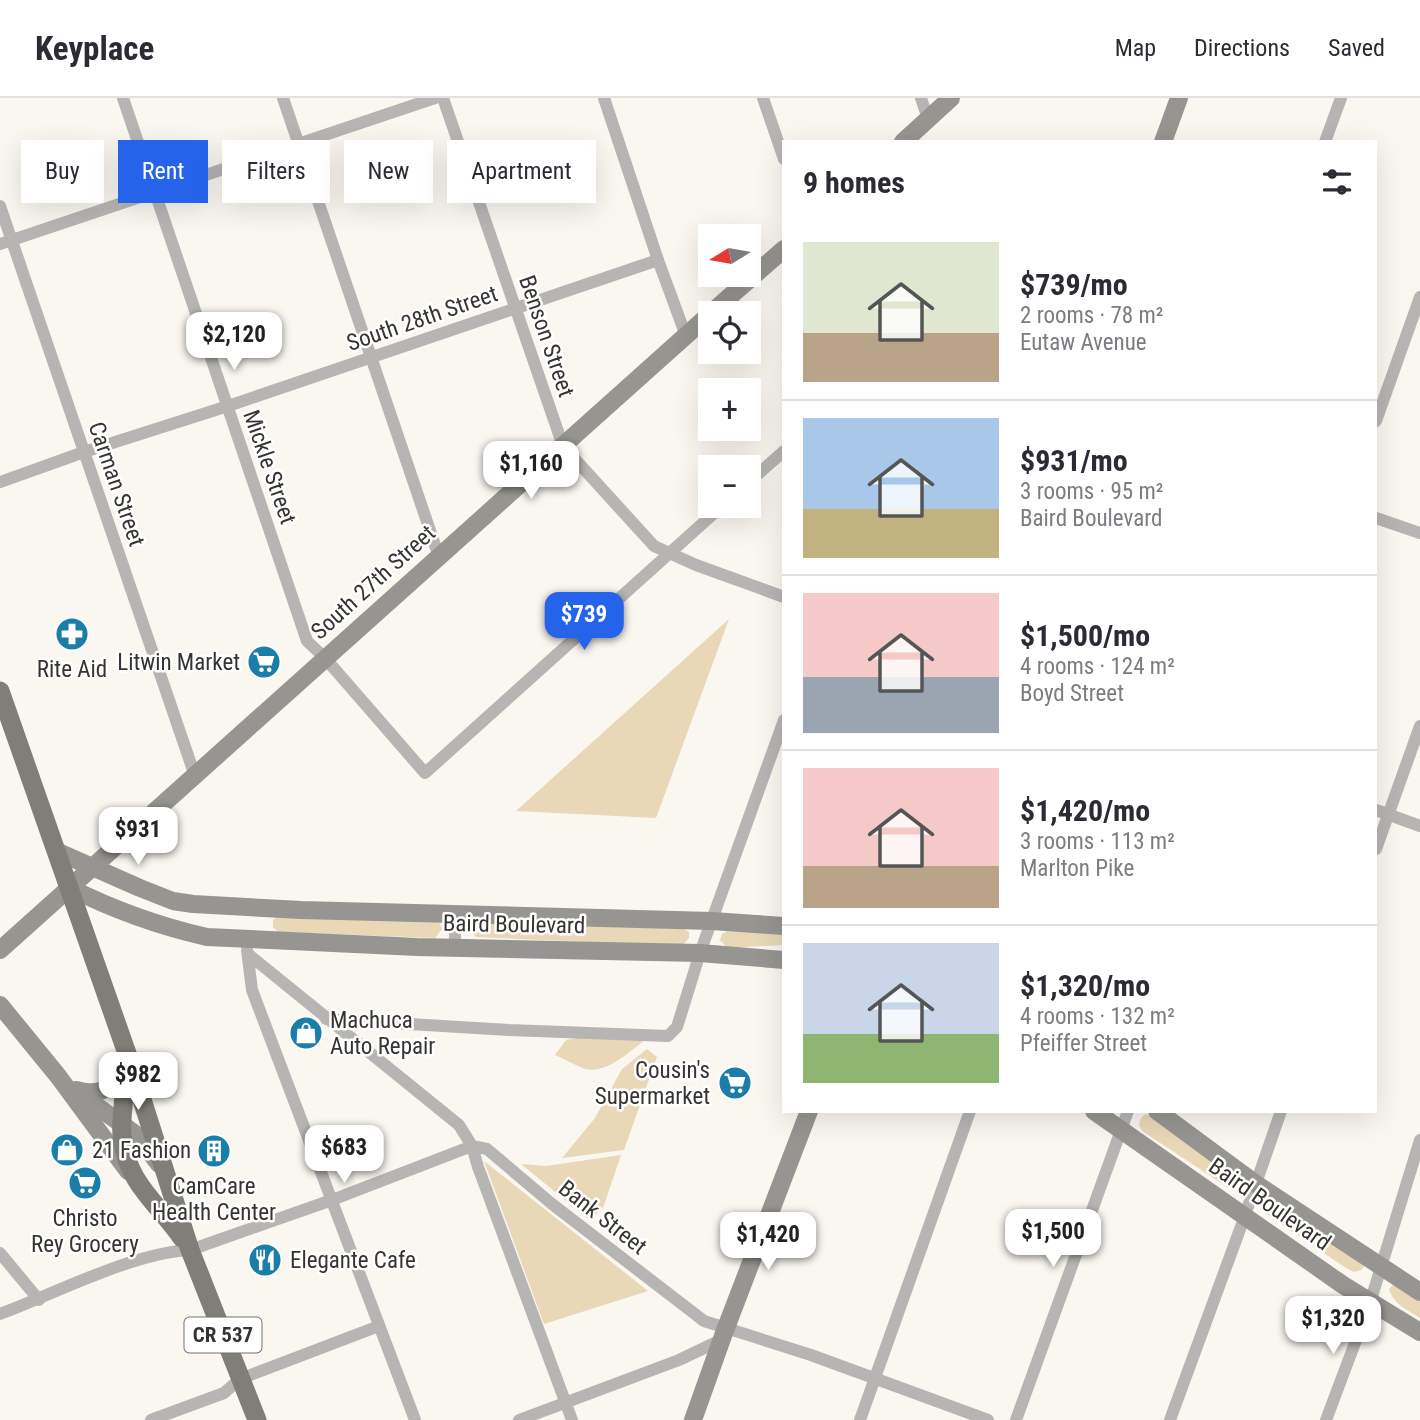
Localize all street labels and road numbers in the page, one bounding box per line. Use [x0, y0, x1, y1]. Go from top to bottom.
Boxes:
street label: Benson Street [513, 272, 580, 401]
street label: South 28th Street [343, 280, 501, 357]
street label: Mickle Street [237, 407, 302, 528]
street label: Carman Street [83, 418, 150, 550]
street label: South 27th Street [306, 520, 441, 645]
street label: Baird Boulevard [443, 910, 585, 939]
street label: Baird Boulevard [1204, 1153, 1336, 1256]
street label: Bank Street [553, 1175, 652, 1260]
road number: CR 537 [184, 1318, 262, 1352]

